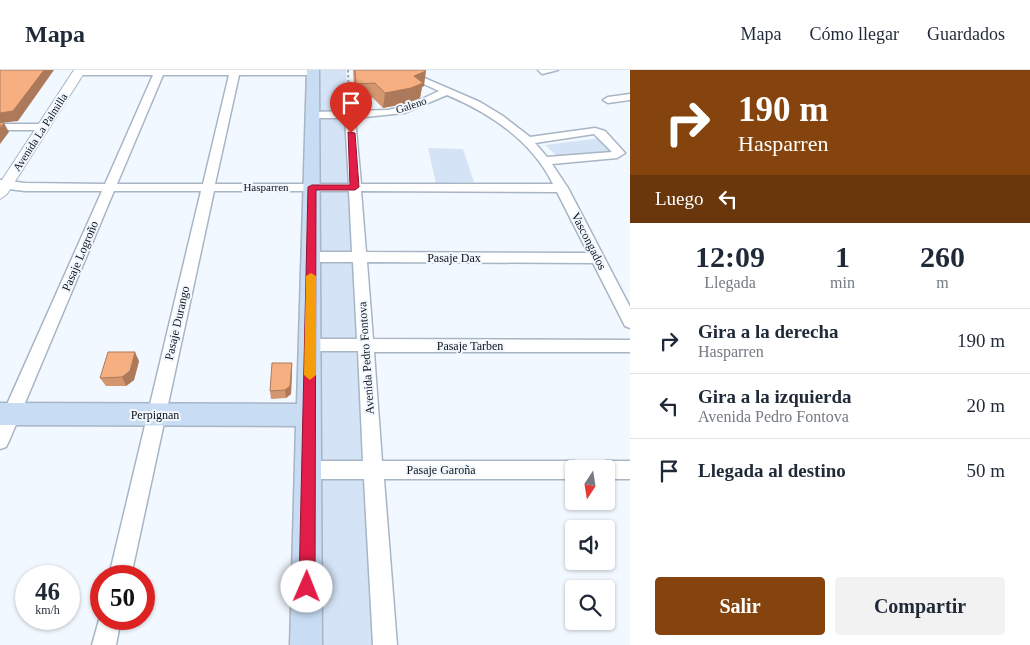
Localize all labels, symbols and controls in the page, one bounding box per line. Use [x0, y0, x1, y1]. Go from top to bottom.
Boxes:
text: Mapa [25, 21, 85, 47]
text: Mapa [741, 24, 782, 44]
text: Cómo llegar [810, 24, 899, 44]
text: Guardados [927, 24, 1005, 44]
pin [330, 82, 372, 133]
icon: arrive [337, 89, 365, 117]
icon: right [655, 90, 720, 155]
text: 190 m [738, 90, 828, 129]
street label: Avenida La Palmilla [10, 91, 70, 173]
street label: Galeno [394, 94, 428, 116]
text: Hasparren [738, 131, 828, 156]
street label: Hasparren [243, 181, 289, 193]
icon: left [714, 185, 742, 213]
text: Luego [655, 188, 704, 209]
street label: Vascongados [569, 210, 610, 272]
street label: Pasaje Logroño [59, 219, 101, 293]
text: 12:09 [695, 240, 765, 273]
text: 1 [835, 240, 850, 273]
text: 260 [920, 240, 965, 273]
street label: Pasaje Dax [427, 251, 481, 265]
text: Llegada [704, 274, 756, 291]
text: min [830, 274, 855, 291]
text: m [936, 274, 949, 291]
street label: Pasaje Durango [162, 285, 192, 361]
street label: Avenida Pedro Fontova [355, 300, 377, 415]
text: Gira a la derecha [698, 321, 839, 342]
icon: right [655, 327, 683, 355]
text: 190 m [957, 330, 1005, 351]
street label: Pasaje Tarben [437, 339, 503, 353]
text: Hasparren [698, 343, 764, 360]
text: Gira a la izquierda [698, 386, 852, 407]
icon: left [655, 392, 683, 420]
text: 20 m [966, 395, 1005, 416]
street label: Perpignan [131, 408, 179, 422]
text: Avenida Pedro Fontova [698, 408, 849, 425]
icon: arrive [655, 457, 683, 485]
north arrow [565, 460, 615, 510]
map controls [565, 460, 615, 630]
text: Llegada al destino [698, 460, 846, 481]
text: 50 m [966, 460, 1005, 481]
street label: Pasaje Garoña [407, 463, 476, 477]
button: sound [565, 520, 615, 570]
position arrow [280, 560, 332, 612]
speed limit sign: 50 [90, 565, 155, 630]
button: Salir [655, 577, 825, 635]
button: Compartir [835, 577, 1005, 635]
text: 46 [35, 578, 60, 605]
button: search [565, 580, 615, 630]
text: km/h [35, 603, 60, 617]

